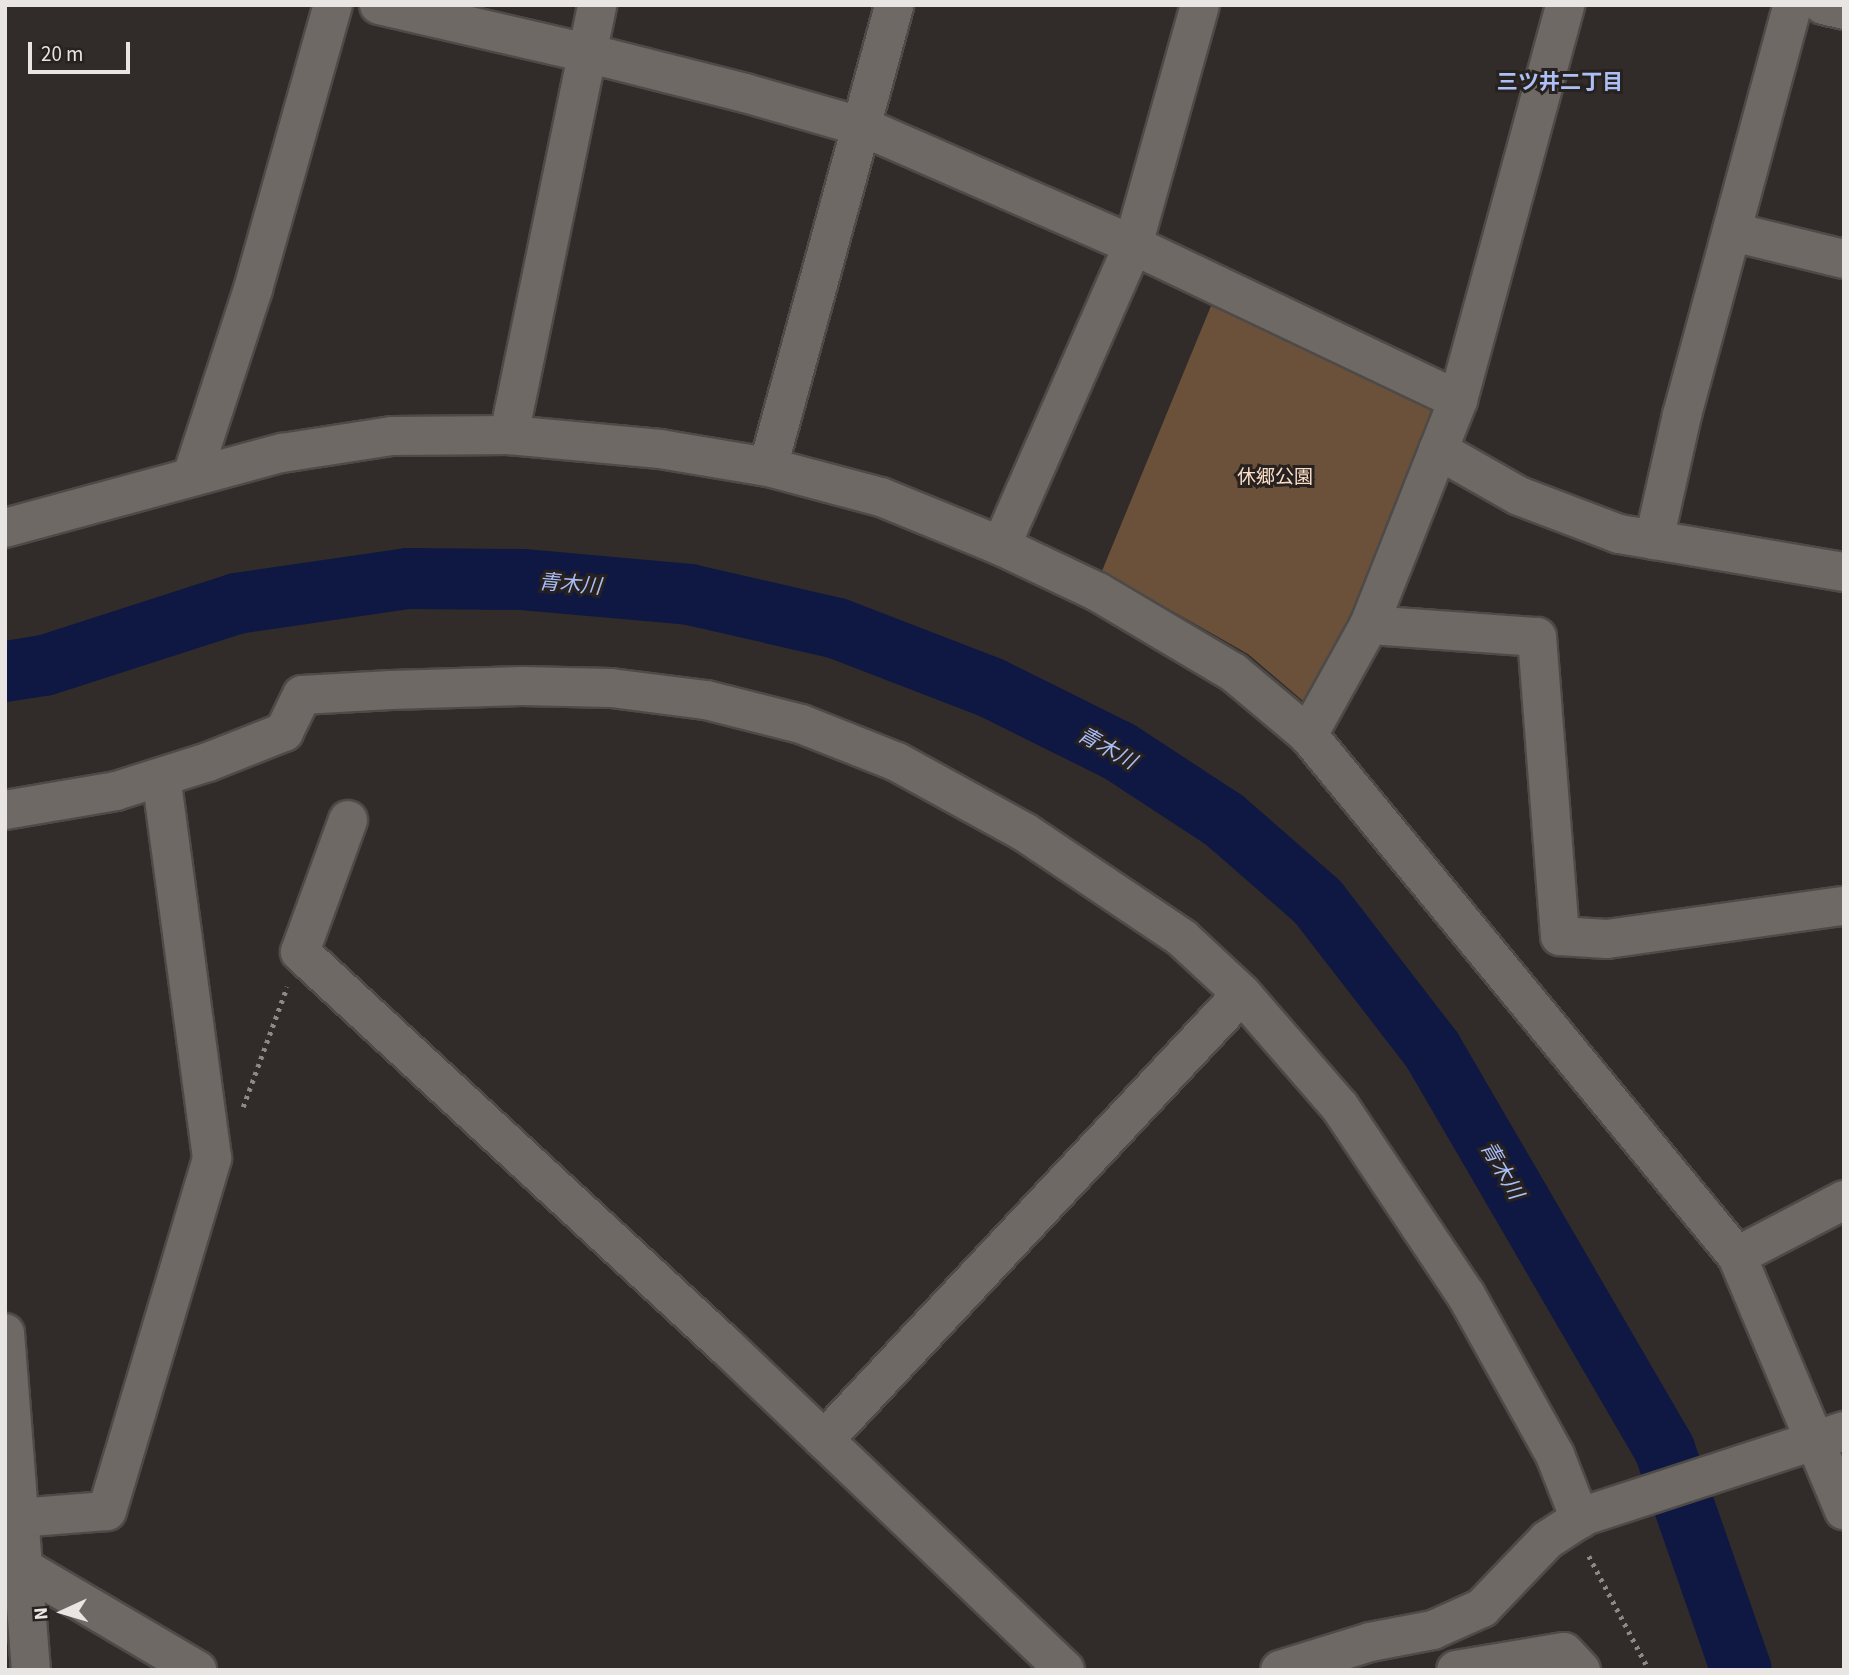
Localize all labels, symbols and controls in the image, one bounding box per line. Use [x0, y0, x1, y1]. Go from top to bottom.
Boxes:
scale bar [32, 28, 133, 72]
text: 20 m [41, 39, 83, 69]
district label: 三ツ井二丁目 [1497, 69, 1623, 95]
park label: 休郷公園 [1237, 467, 1313, 489]
water label: 青木川 [538, 569, 602, 599]
water label: 青木川 [1073, 722, 1141, 774]
water label: 青木川 [1475, 1136, 1529, 1204]
north arrow [28, 1577, 98, 1647]
text: N [28, 1606, 55, 1621]

